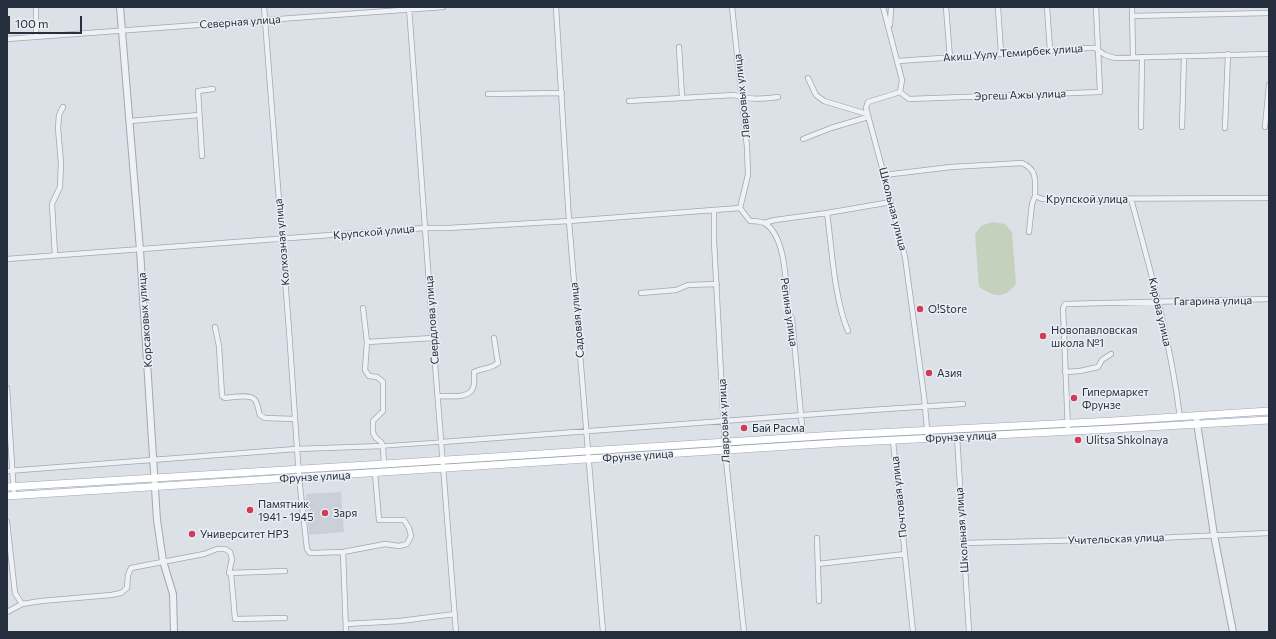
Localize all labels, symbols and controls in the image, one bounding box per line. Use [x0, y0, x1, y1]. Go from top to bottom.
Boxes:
scale bar [10, 8, 84, 34]
street label: Северная улица [199, 13, 281, 31]
text: 100 m [15, 16, 49, 30]
street label: Акиш Уулу Темирбек улица [942, 42, 1084, 64]
street label: Лавровых улица [731, 53, 753, 139]
street label: Эргеш Ажы улица [974, 87, 1066, 103]
street label: Школьная улица [876, 166, 910, 252]
street label: Крупской улица [1046, 192, 1128, 206]
street label: Колхозная улица [272, 198, 292, 286]
street label: Крупской улица [333, 222, 415, 242]
street label: Корсаковых улица [135, 272, 155, 368]
street label: Свердлова улица [422, 275, 442, 365]
street label: Кирова улица [1146, 276, 1174, 348]
street label: Репина улица [778, 277, 800, 347]
street label: Садовая улица [567, 282, 587, 358]
street label: Гагарина улица [1174, 294, 1252, 308]
place label: O!Store [928, 302, 967, 316]
marker: O!Store [915, 304, 925, 314]
place label: Новопавловская школа №1 [1051, 323, 1138, 349]
marker: Новопавловская школа №1 [1038, 331, 1048, 341]
place label: Азия [937, 366, 962, 380]
marker: Азия [924, 368, 934, 378]
street label: Лавровых улица [715, 378, 733, 464]
place label: Гипермаркет Фрунзе [1082, 385, 1149, 411]
marker: Гипермаркет Фрунзе [1069, 393, 1079, 403]
place label: Бай Расма [752, 421, 805, 435]
marker: Бай Расма [739, 423, 749, 433]
street label: Фрунзе улица [925, 429, 997, 445]
place label: Ulitsa Shkolnaya [1086, 433, 1168, 447]
marker: Ulitsa Shkolnaya [1073, 435, 1083, 445]
street label: Фрунзе улица [602, 447, 674, 465]
street label: Почтовая улица [888, 456, 910, 538]
street label: Фрунзе улица [279, 469, 351, 485]
street label: Школьная улица [952, 487, 972, 573]
place label: Памятник 1941 - 1945 [258, 497, 314, 523]
marker: Памятник 1941 - 1945 [245, 505, 255, 515]
place label: Заря [333, 506, 357, 520]
marker: Заря [320, 508, 330, 518]
place label: Университет НРЗ [200, 527, 289, 541]
marker: Университет НРЗ [187, 529, 197, 539]
street label: Учительская улица [1067, 531, 1165, 547]

